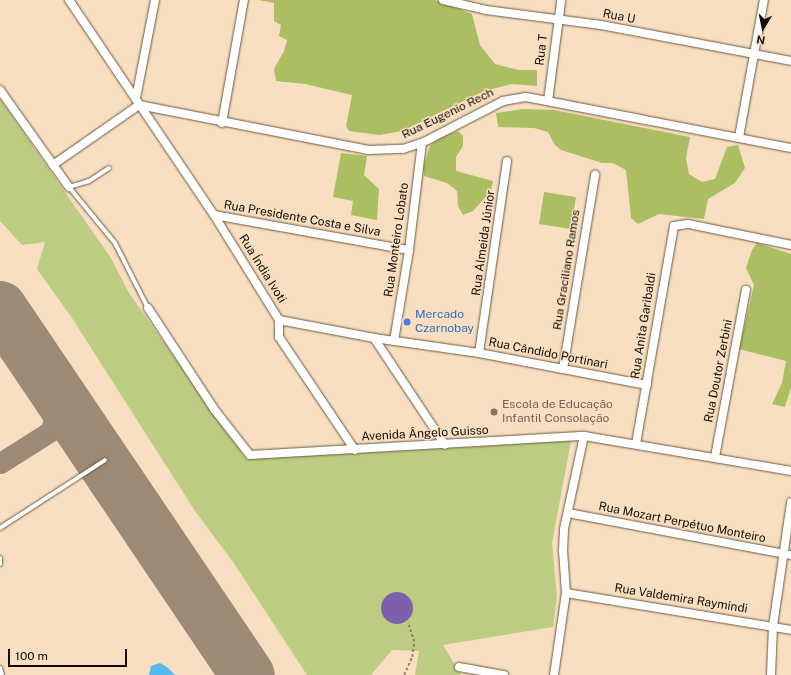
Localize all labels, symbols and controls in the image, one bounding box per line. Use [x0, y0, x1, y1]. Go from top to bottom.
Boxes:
street label: Rua U [601, 7, 637, 27]
north arrow [743, 8, 783, 48]
street label: Rua T [533, 33, 551, 67]
text: N [756, 33, 766, 46]
street label: Rua Eugenio Rech [400, 85, 496, 143]
street label: Rua Monteiro Lobato [382, 182, 412, 298]
street label: Rua Almeida Júnior [469, 189, 499, 297]
street label: Rua Presidente Costa e Silva [222, 198, 382, 240]
street label: Rua Graciliano Ramos [550, 209, 584, 331]
street label: Rua Índia Ivoti [235, 232, 289, 306]
street label: Rua Anita Garibaldi [628, 272, 660, 380]
place label: Mercado Czarnobay [415, 308, 474, 336]
marker: Mercado Czarnobay [402, 317, 412, 327]
street label: Rua Doutor Zerbini [702, 318, 736, 424]
street label: Rua Cândido Portinari [487, 335, 609, 373]
place label: Escola de Educação Infantil Consolação [502, 398, 613, 426]
marker: Escola de Educação Infantil Consolação [489, 407, 499, 417]
street label: Avenida Ângelo Guisso [361, 423, 489, 445]
street label: Rua Mozart Perpétuo Monteiro [597, 500, 767, 546]
street label: Rua Valdemira Raymindi [613, 581, 749, 617]
scale bar [10, 641, 129, 667]
text: 100 m [15, 649, 48, 663]

